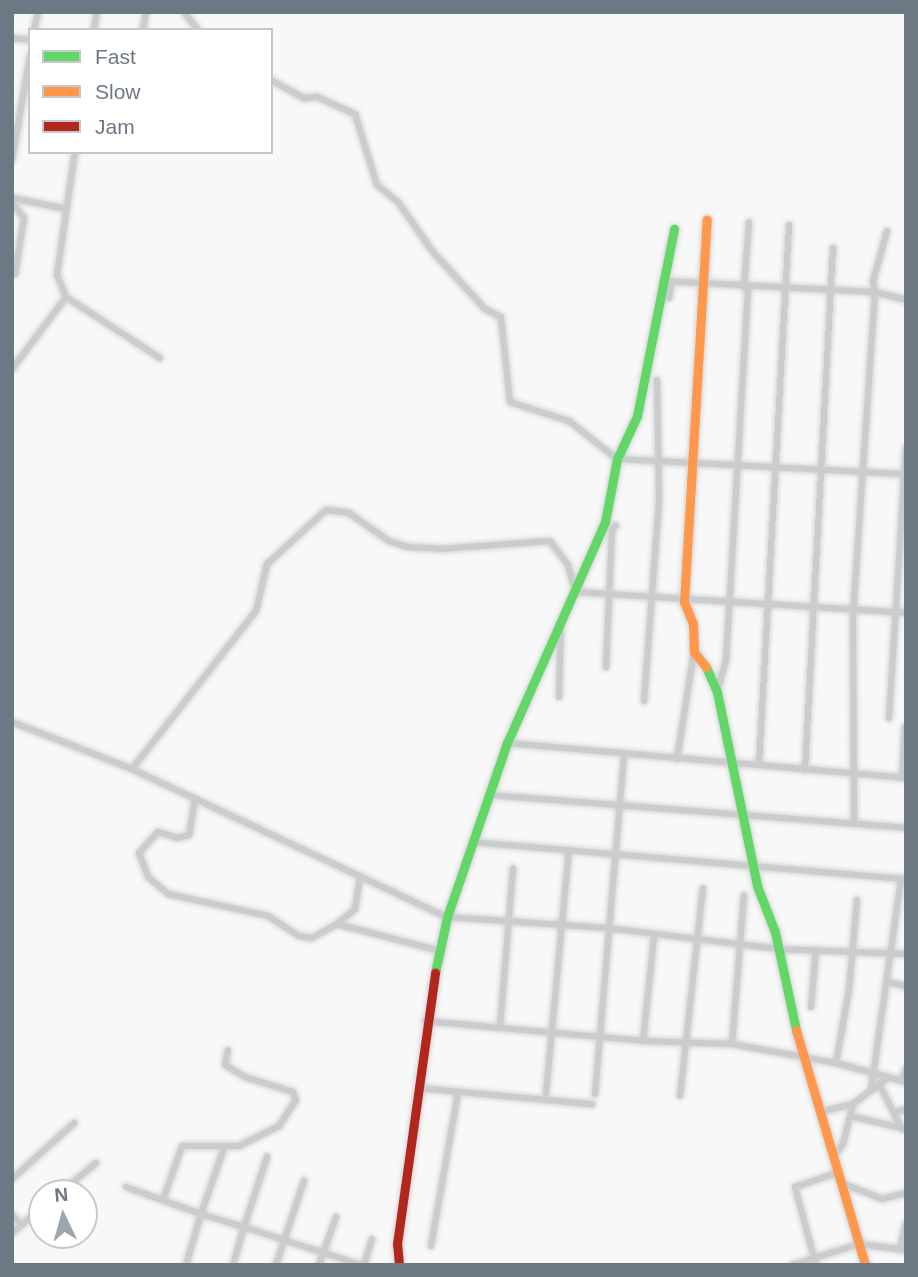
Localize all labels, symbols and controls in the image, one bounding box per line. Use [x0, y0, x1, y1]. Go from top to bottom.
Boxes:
legend [28, 28, 273, 154]
text: Fast [95, 45, 136, 68]
text: Slow [95, 80, 141, 103]
text: Jam [95, 115, 135, 138]
north arrow [28, 1179, 98, 1249]
text: N [54, 1184, 69, 1206]

